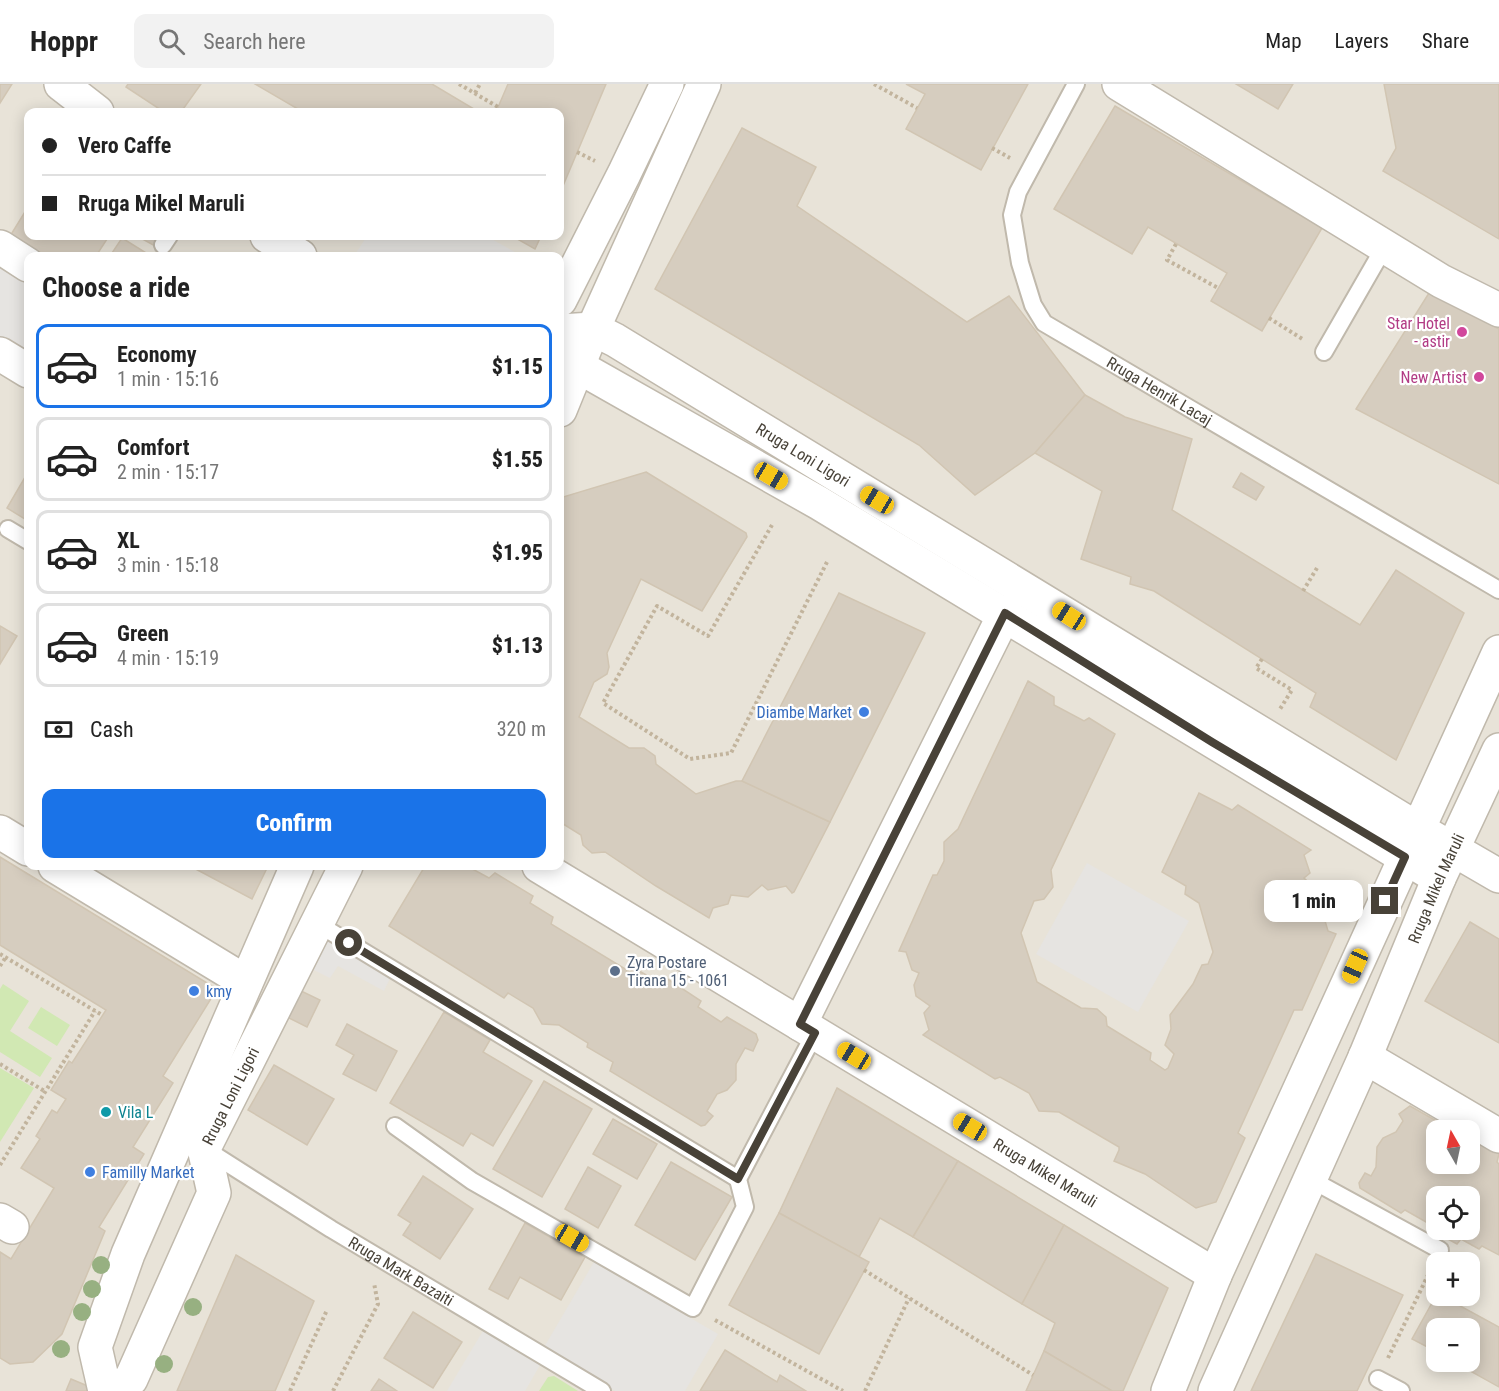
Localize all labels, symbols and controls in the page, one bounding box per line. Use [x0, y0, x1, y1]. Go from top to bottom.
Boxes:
search box [134, 14, 554, 68]
text: Hoppr [30, 25, 98, 58]
icon: search [155, 25, 188, 58]
text: Search here [203, 29, 305, 54]
text: Map [1265, 29, 1302, 53]
text: Layers [1335, 29, 1389, 53]
text: Share [1422, 29, 1469, 53]
text: Vero Caffe [78, 133, 171, 158]
text: Rruga Mikel Maruli [78, 191, 245, 216]
text: Choose a ride [42, 272, 190, 304]
place label: Star Hotel - astir [1387, 314, 1450, 351]
marker: Star Hotel - astir [1455, 325, 1469, 339]
icon: car [45, 339, 99, 393]
text: Economy [117, 342, 197, 367]
street label: Rruga Henrik Lacaj [1103, 353, 1215, 429]
text: $1.15 [492, 354, 543, 379]
text: 1 min · 15:16 [117, 367, 219, 391]
place label: New Artist [1401, 368, 1467, 387]
marker: New Artist [1472, 370, 1486, 384]
street label: Rruga Loni Ligori [752, 419, 853, 491]
icon: car [45, 432, 99, 486]
text: Comfort [117, 435, 190, 460]
text: $1.55 [492, 447, 543, 472]
car [751, 459, 791, 493]
text: 2 min · 15:17 [117, 460, 219, 484]
car [857, 483, 897, 517]
icon: car [45, 525, 99, 579]
text: XL [117, 528, 140, 553]
text: $1.95 [492, 540, 543, 565]
text: 3 min · 15:18 [117, 553, 219, 577]
car [1049, 599, 1089, 633]
icon: car [45, 618, 99, 672]
text: Green [117, 621, 169, 646]
text: $1.13 [492, 633, 543, 658]
text: 4 min · 15:19 [117, 646, 219, 670]
place label: Diambe Market [757, 703, 852, 722]
marker: Diambe Market [857, 705, 871, 719]
icon: cash [42, 713, 75, 746]
text: Cash [90, 717, 134, 742]
text: 320 m [497, 717, 546, 741]
button: Confirm [42, 789, 546, 858]
street label: Rruga Mikel Maruli [1404, 831, 1468, 946]
callout: 1 min [1265, 880, 1364, 922]
route end [1371, 887, 1398, 914]
text: 1 min [1291, 889, 1336, 913]
route start [335, 929, 362, 956]
car [1339, 946, 1371, 986]
place label: Zyra Postare Tirana 15 - 1061 [627, 953, 729, 990]
marker: Zyra Postare Tirana 15 - 1061 [608, 964, 622, 978]
place label: kmy [206, 982, 232, 1001]
marker: kmy [187, 984, 201, 998]
car [834, 1039, 874, 1073]
street label: Rruga Loni Ligori [198, 1044, 263, 1148]
place label: Vila L [118, 1103, 154, 1122]
marker: Vila L [99, 1105, 113, 1119]
car [950, 1110, 990, 1144]
north arrow [1426, 1120, 1480, 1174]
map controls [1426, 1120, 1480, 1372]
street label: Rruga Mikel Maruli [990, 1134, 1101, 1211]
place label: Familly Market [102, 1163, 195, 1182]
marker: Familly Market [83, 1165, 97, 1179]
button: locate [1426, 1186, 1480, 1240]
car [552, 1221, 592, 1255]
street label: Rruga Mark Bazaiti [345, 1233, 457, 1310]
button: + [1426, 1252, 1480, 1306]
button: − [1426, 1318, 1480, 1372]

